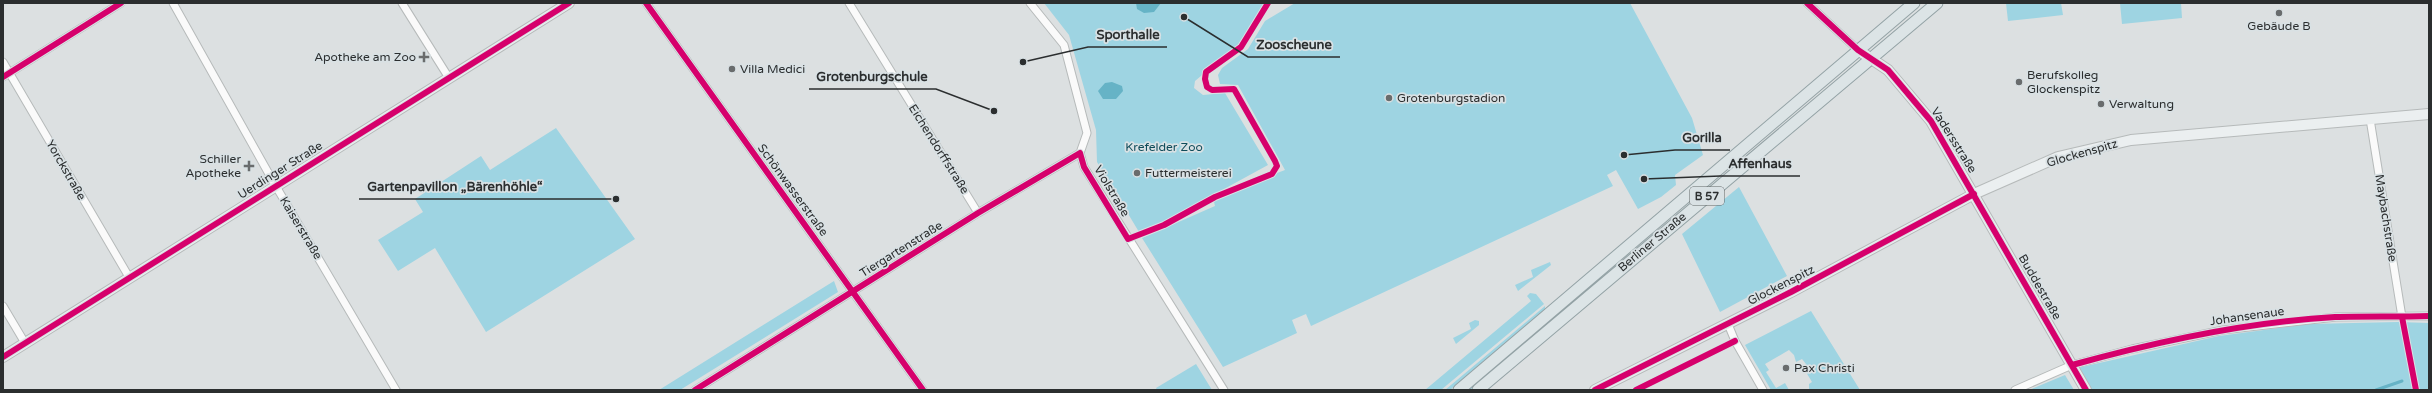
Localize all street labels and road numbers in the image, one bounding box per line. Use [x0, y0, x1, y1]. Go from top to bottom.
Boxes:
street label: Eichendorffstraße [906, 102, 972, 197]
street label: Vadersstraße [1928, 105, 1980, 176]
street label: Glockenspitz [2045, 136, 2119, 170]
street label: Yorckstraße [43, 137, 89, 203]
street label: Uerdinger Straße [235, 138, 325, 202]
street label: Schönwasserstraße [755, 141, 831, 239]
street label: Violstraße [1091, 163, 1133, 219]
street label: Maybachstraße [2372, 173, 2400, 263]
road number: B 57 [1690, 187, 1724, 205]
street label: Kaiserstraße [277, 194, 325, 262]
street label: Berliner Straße [1615, 209, 1689, 275]
street label: Tiergartenstraße [857, 218, 945, 280]
street label: Buddestraße [2016, 252, 2064, 322]
street label: Glockenspitz [1745, 262, 1817, 308]
street label: Johansenaue [2209, 304, 2285, 328]

